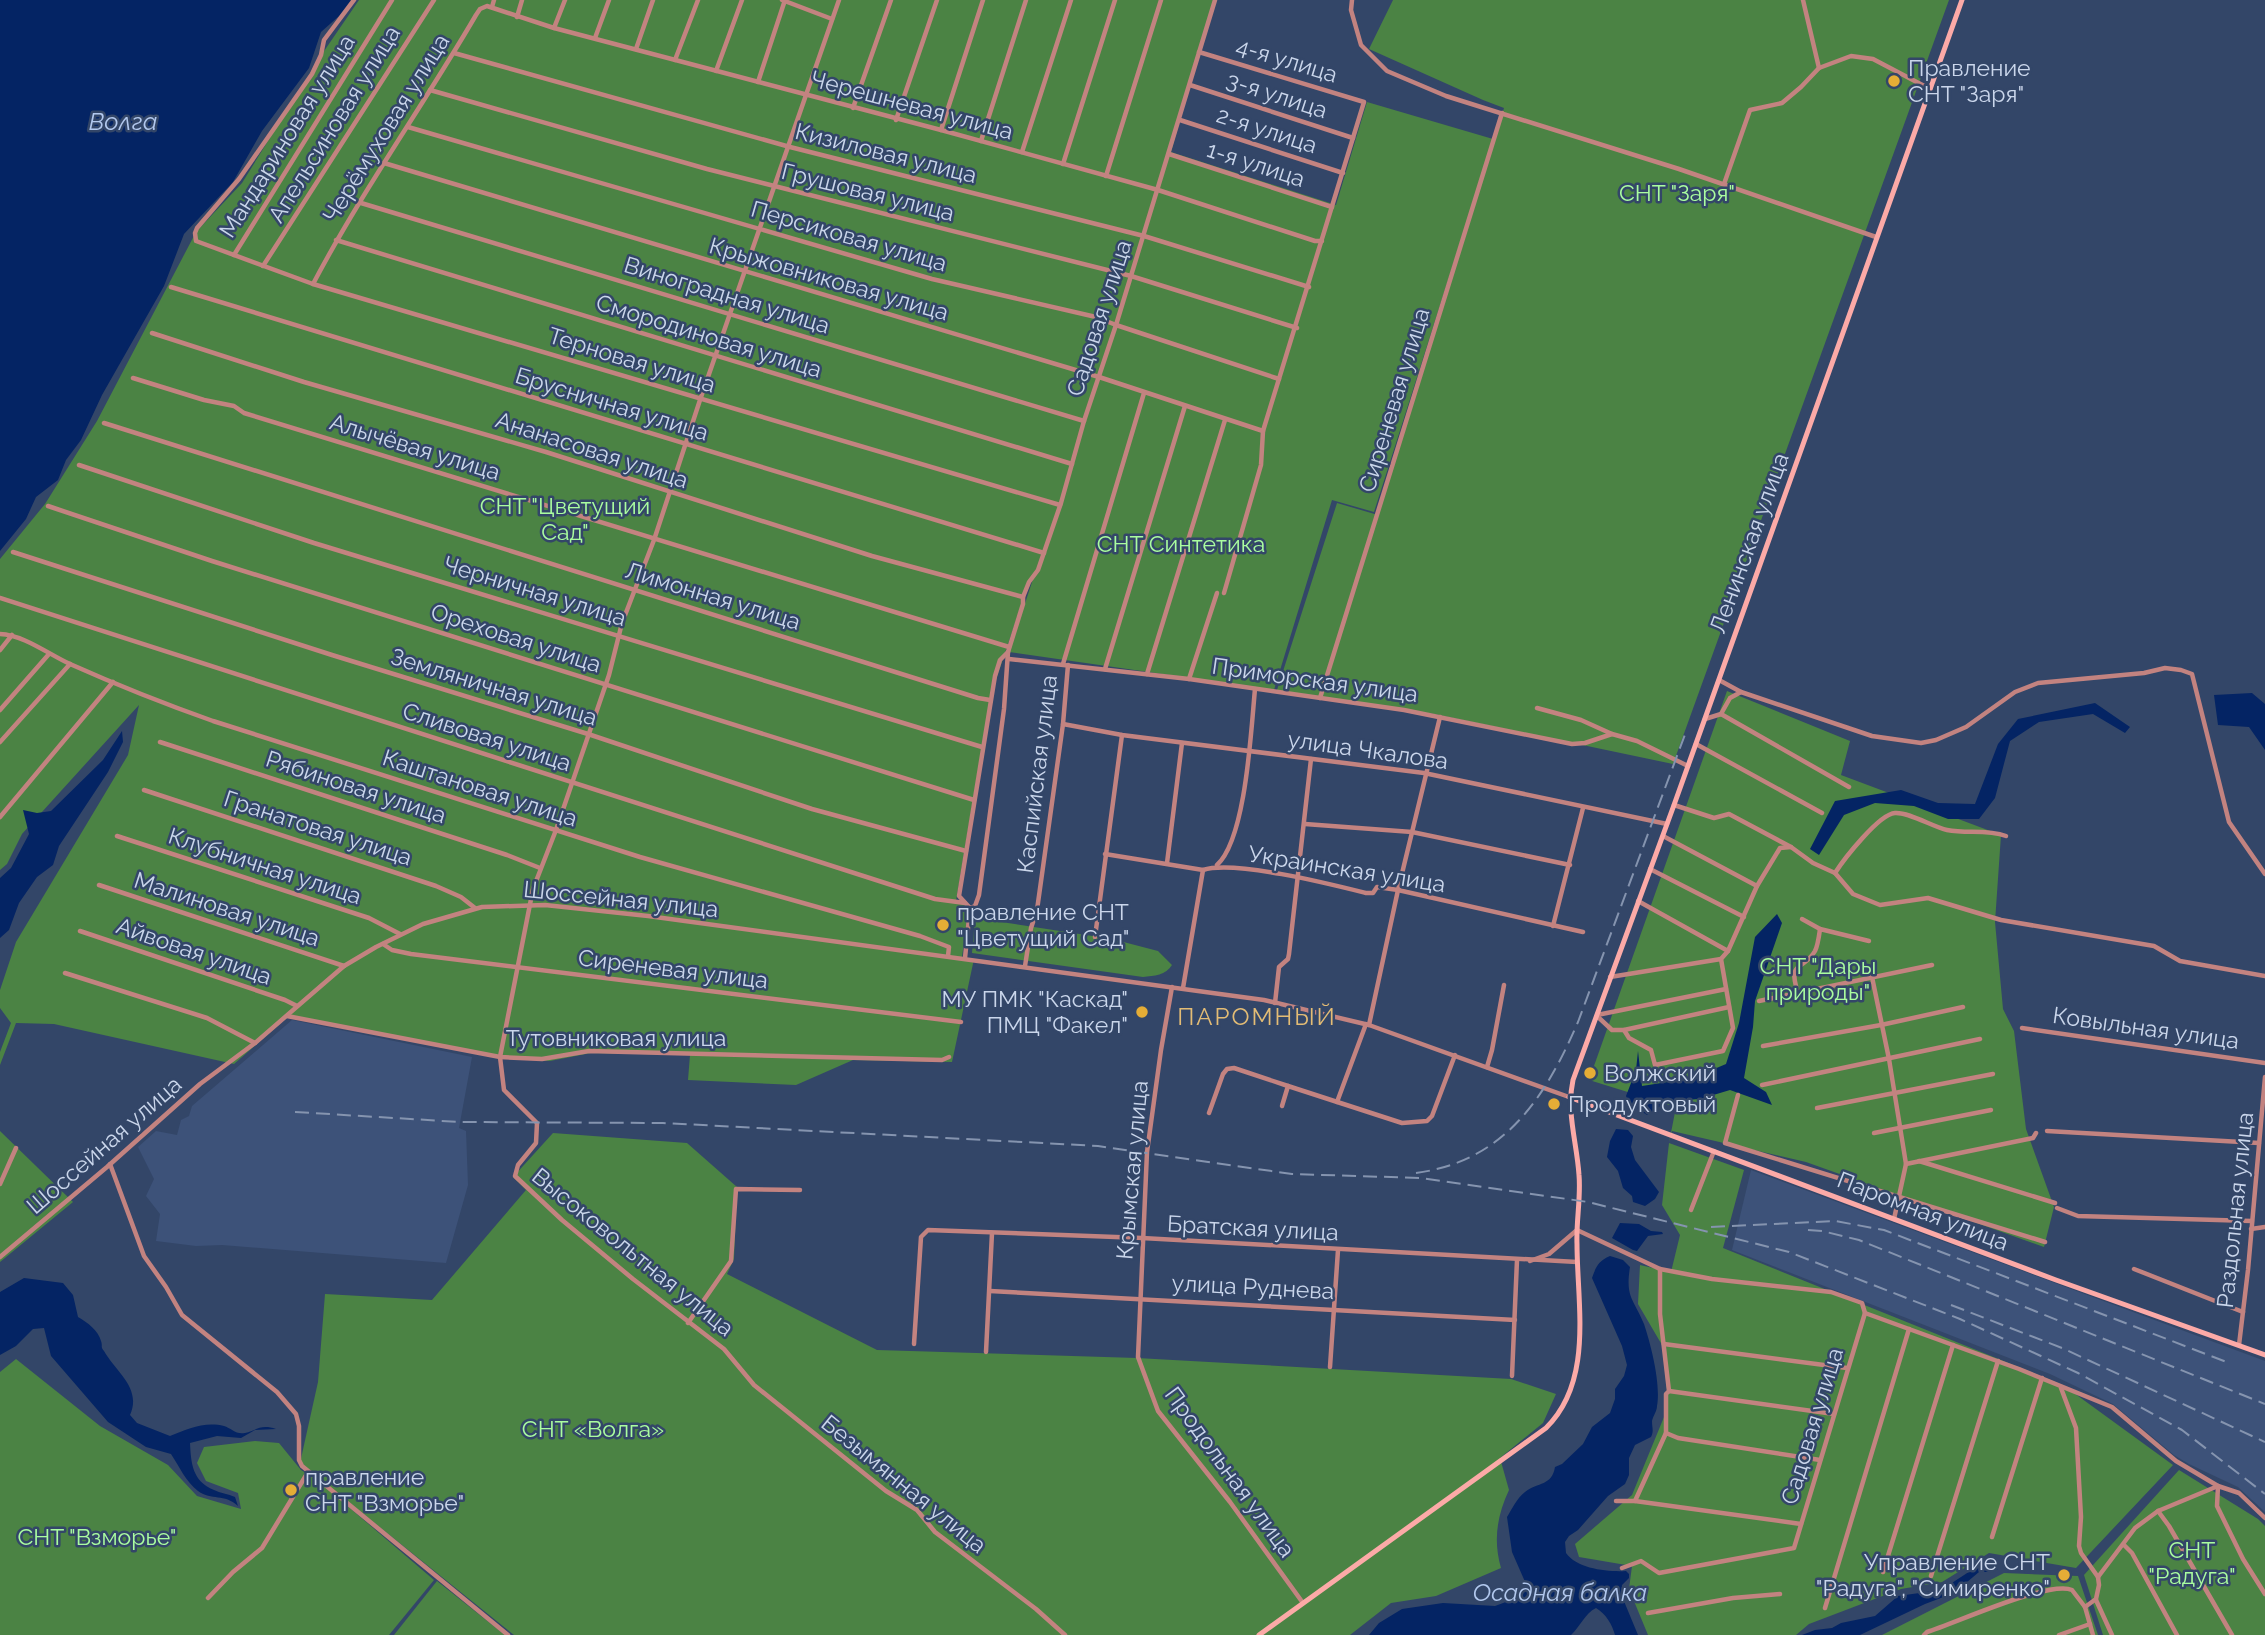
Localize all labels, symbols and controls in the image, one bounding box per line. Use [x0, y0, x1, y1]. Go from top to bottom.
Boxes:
street label: Апельсиновая улица [262, 20, 405, 227]
street label: Мандариновая улица [213, 29, 360, 242]
street label: Черёмуховая улица [317, 29, 455, 227]
street label: 4-я улица [1233, 31, 1341, 88]
place label: Правление СНТ "Заря" [1908, 54, 2031, 107]
street label: Черешневая улица [808, 65, 1016, 145]
street label: 3-я улица [1223, 66, 1331, 123]
marker: Правление СНТ "Заря" [1886, 73, 1902, 89]
street label: 2-я улица [1214, 101, 1321, 158]
water label: Волга [89, 107, 157, 136]
street label: Кизиловая улица [792, 117, 980, 188]
street label: 1-я улица [1204, 135, 1309, 192]
street label: Грушовая улица [779, 157, 957, 226]
park label: СНТ "Заря" [1619, 179, 1735, 206]
street label: Персиковая улица [748, 195, 950, 276]
street label: Крыжовниковая улица [706, 231, 952, 326]
street label: Садовая улица [1061, 236, 1136, 399]
street label: Виноградная улица [621, 250, 833, 339]
street label: Смородиновая улица [593, 288, 825, 383]
street label: Сиреневая улица [1353, 305, 1434, 495]
street label: Терновая улица [545, 321, 719, 398]
street label: Брусничная улица [512, 361, 712, 446]
street label: Ананасовая улица [493, 406, 692, 493]
street label: Алычёвая улица [327, 408, 504, 485]
street label: Ленинская улица [1703, 449, 1794, 637]
park label: СНТ "Цветущий Сад" [480, 492, 650, 545]
park label: СНТ Синтетика [1097, 530, 1265, 557]
street label: Черничная улица [441, 550, 630, 631]
street label: Лимонная улица [622, 556, 804, 635]
street label: Ореховая улица [428, 597, 605, 678]
street label: Земляничная улица [388, 642, 601, 731]
street label: Приморская улица [1210, 652, 1420, 707]
street label: Каспийская улица [1011, 673, 1062, 875]
street label: Сливовая улица [399, 697, 575, 776]
street label: улица Чкалова [1286, 725, 1450, 774]
street label: Каштановая улица [379, 743, 581, 832]
street label: Рябиновая улица [263, 745, 450, 828]
street label: Гранатовая улица [221, 784, 416, 871]
street label: Клубничная улица [165, 822, 365, 909]
street label: Украинская улица [1247, 840, 1448, 897]
street label: Малиновая улица [131, 866, 323, 951]
street label: Шоссейная улица [522, 875, 720, 922]
place label: правление СНТ "Цветущий Сад" [957, 898, 1129, 951]
street label: Айвовая улица [113, 911, 275, 990]
marker: правление СНТ "Цветущий Сад" [935, 917, 951, 933]
street label: Сиреневая улица [577, 943, 770, 994]
park label: СНТ "Дары природы" [1760, 952, 1876, 1005]
place label: МУ ПМК "Каскад" ПМЦ "Факел" [941, 985, 1128, 1038]
street label: Ковыльная улица [2051, 1001, 2241, 1054]
district label: ПАРОМНЫЙ [1177, 1002, 1337, 1031]
marker: МУ ПМК "Каскад" ПМЦ "Факел" [1134, 1004, 1150, 1020]
street label: Тутовниковая улица [506, 1024, 726, 1051]
place label: Волжский [1604, 1059, 1716, 1086]
marker: Волжский [1582, 1065, 1598, 1081]
street label: Шоссейная улица [21, 1070, 186, 1219]
street label: Крымская улица [1110, 1079, 1153, 1261]
place label: Продуктовый [1568, 1090, 1716, 1117]
marker: Продуктовый [1546, 1096, 1562, 1112]
street label: Раздольная улица [2211, 1111, 2258, 1309]
street label: Высоковольтная улица [527, 1162, 740, 1341]
street label: Паромная улица [1834, 1165, 2013, 1256]
street label: Братская улица [1167, 1210, 1340, 1245]
street label: улица Руднева [1171, 1269, 1335, 1304]
street label: Садовая улица [1775, 1344, 1848, 1507]
street label: Продольная улица [1160, 1381, 1301, 1562]
street label: Безымянная улица [816, 1409, 992, 1558]
park label: СНТ «Волга» [522, 1415, 664, 1442]
place label: правление СНТ "Взморье" [305, 1463, 464, 1516]
marker: правление СНТ "Взморье" [283, 1482, 299, 1498]
park label: СНТ "Взморье" [17, 1523, 177, 1550]
park label: СНТ "Радуга" [2148, 1536, 2236, 1589]
place label: Управление СНТ "Радуга", "Симиренко" [1816, 1548, 2050, 1601]
marker: Управление СНТ "Радуга", "Симиренко" [2056, 1567, 2072, 1583]
water label: Осадная балка [1473, 1578, 1647, 1607]

